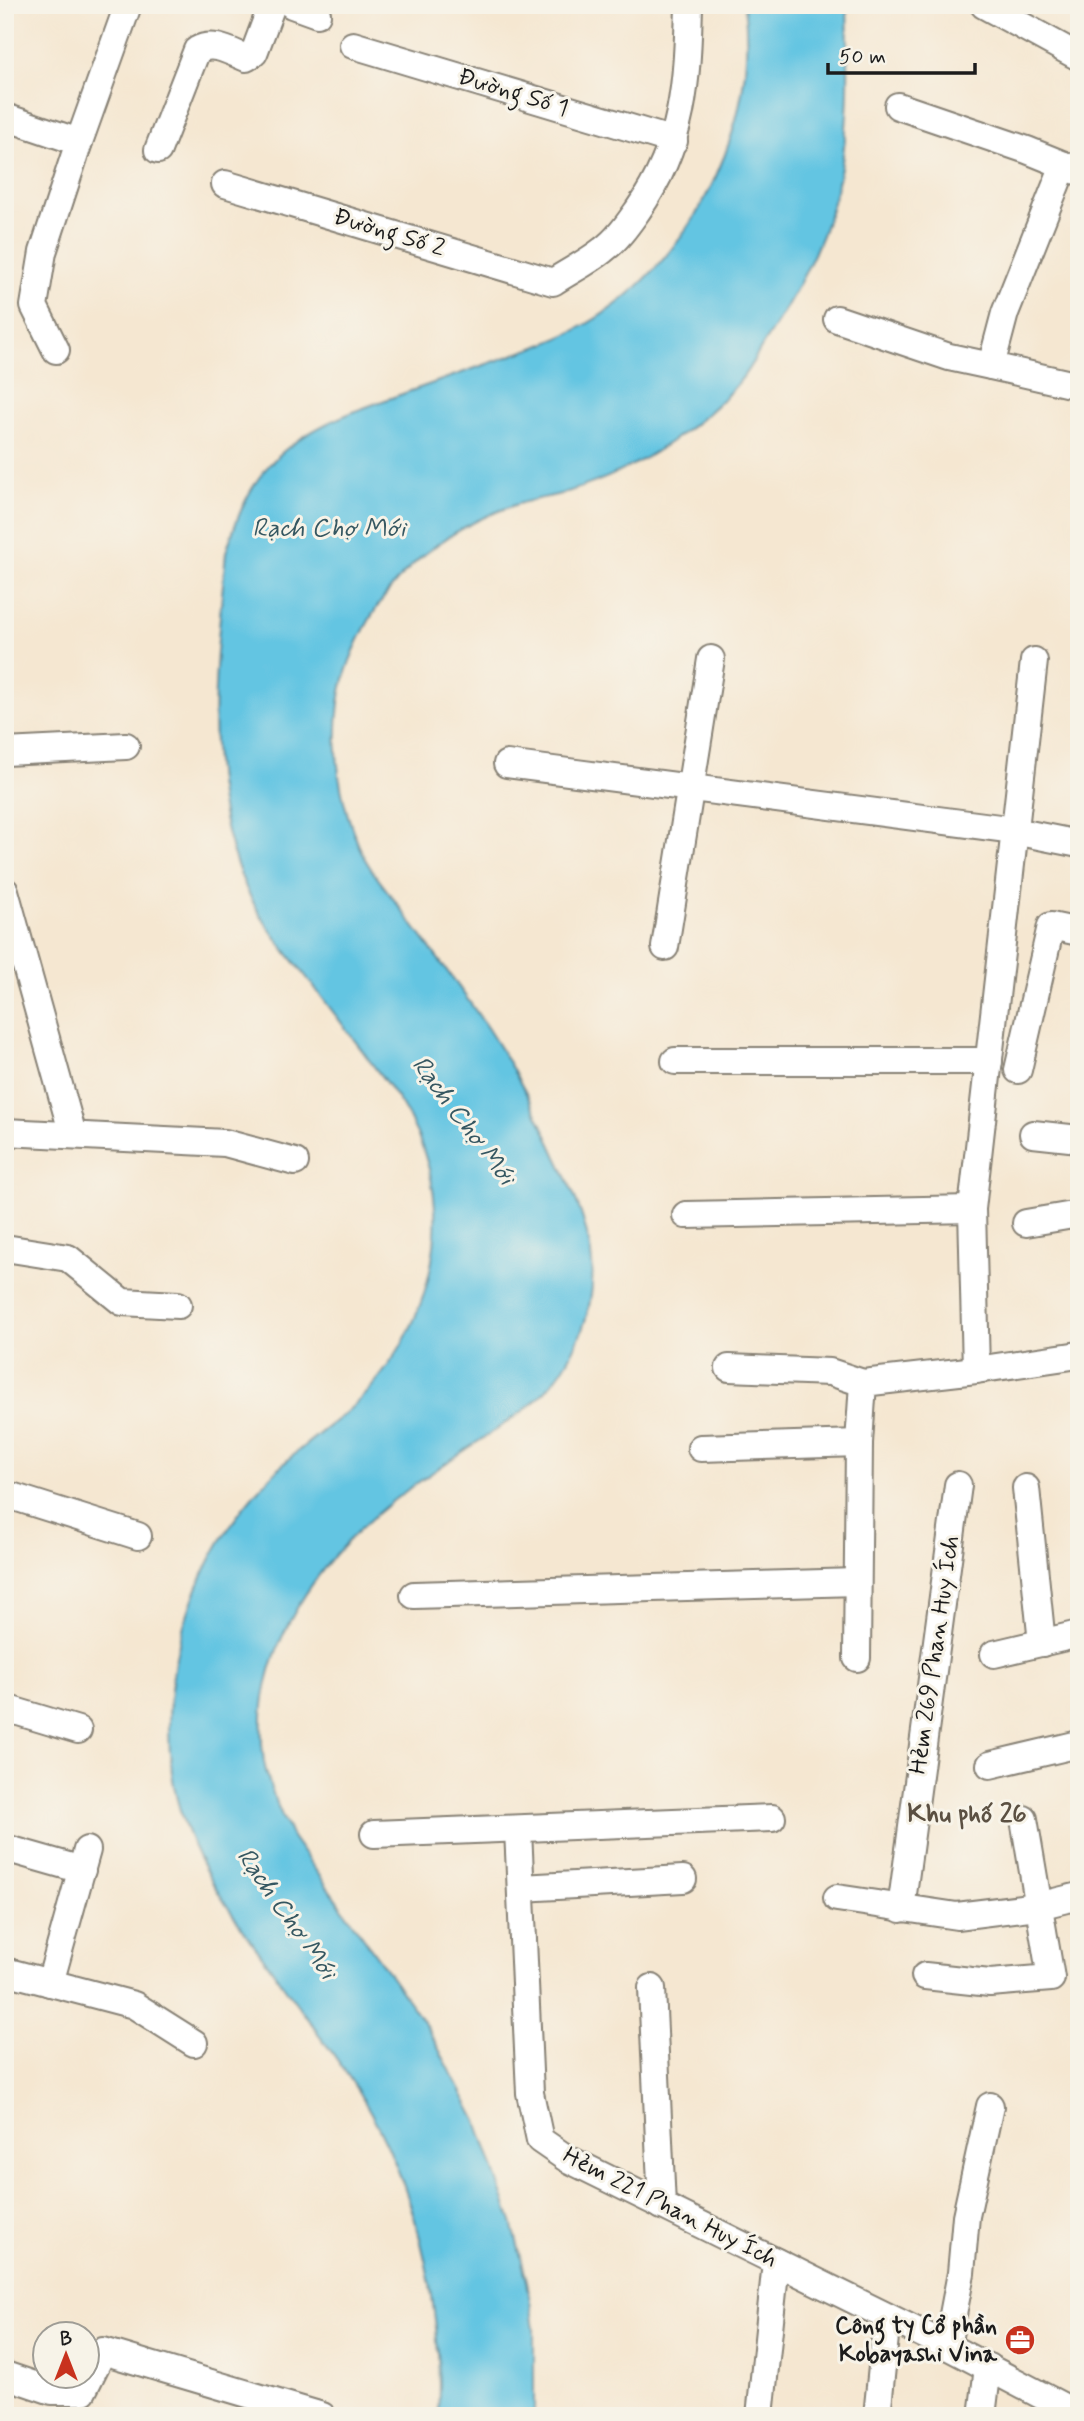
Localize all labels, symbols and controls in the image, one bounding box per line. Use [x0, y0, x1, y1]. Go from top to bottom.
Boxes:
scale bar [828, 32, 976, 76]
text: 50 m [839, 43, 886, 71]
street label: Đường Số 1 [453, 62, 572, 127]
street label: Đường Số 2 [329, 201, 449, 268]
water label: Rạch Chợ Mới [252, 512, 408, 546]
water label: Rạch Chợ Mới [403, 1050, 524, 1194]
street label: Hẻm 269 Phan Huy Ích [902, 1534, 967, 1776]
district label: Khu phố 26 [907, 1798, 1027, 1832]
water label: Rạch Chợ Mới [228, 1841, 345, 1988]
street label: Hẻm 221 Phan Huy Ích [557, 2140, 783, 2276]
place label: Công ty Cổ phần Kobayashi Vina [835, 2311, 998, 2370]
north arrow [32, 2320, 102, 2390]
office icon: Công ty Cổ phần Kobayashi Vina [1003, 2323, 1037, 2357]
text: B [60, 2327, 72, 2352]

